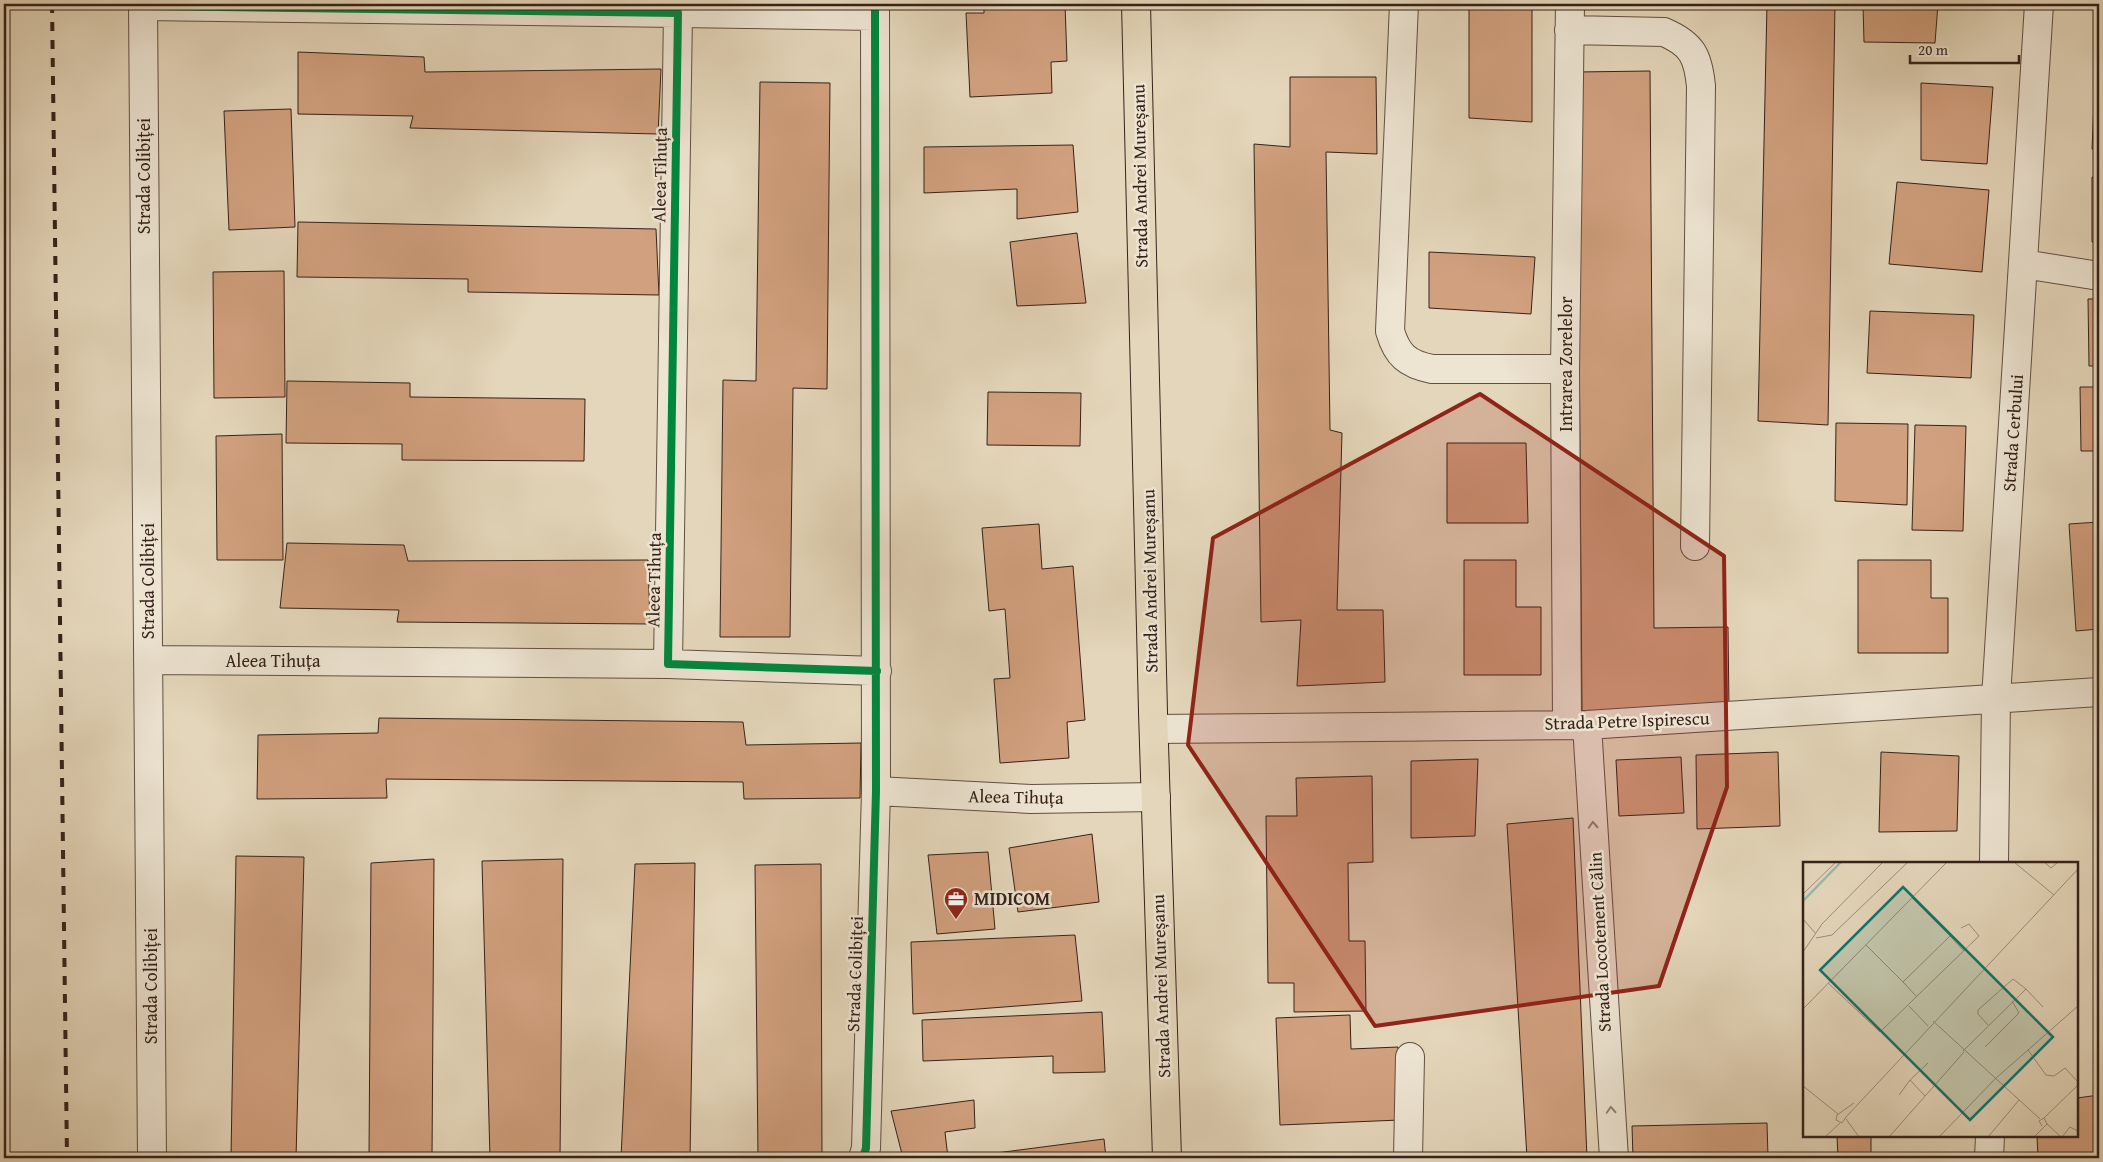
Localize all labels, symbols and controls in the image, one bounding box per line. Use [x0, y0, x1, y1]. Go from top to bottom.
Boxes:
scale bar [1910, 32, 2019, 64]
text: 20 m [1918, 39, 1949, 60]
street label: Strada Andrei Mureșanu [1124, 84, 1155, 268]
street label: Strada Colibiței [130, 118, 157, 234]
street label: Aleea Tihuța [645, 127, 674, 223]
street label: Intrarea Zorelelor [1552, 296, 1579, 432]
street label: Strada Cerbului [1995, 373, 2030, 493]
street label: Strada Andrei Mureșanu [1134, 489, 1165, 673]
street label: Strada Colibiței [134, 523, 161, 639]
street label: Aleea Tihuța [639, 532, 668, 628]
street label: Aleea Tihuța [225, 647, 321, 674]
street label: Strada Petre Ispirescu [1544, 704, 1710, 737]
street label: Aleea Tihuța [968, 782, 1064, 811]
one-way arrow [1588, 821, 1599, 829]
street label: Strada Locotenent Călin [1581, 851, 1618, 1033]
inset map [1803, 862, 2078, 1137]
place label: MIDICOM [974, 885, 1050, 912]
office icon: MIDICOM [943, 886, 969, 920]
street label: Strada Andrei Mureșanu [1144, 893, 1177, 1078]
street label: Strada Colibiței [839, 915, 870, 1033]
street label: Strada Colibiței [137, 928, 164, 1044]
one-way arrow [1605, 1105, 1616, 1113]

